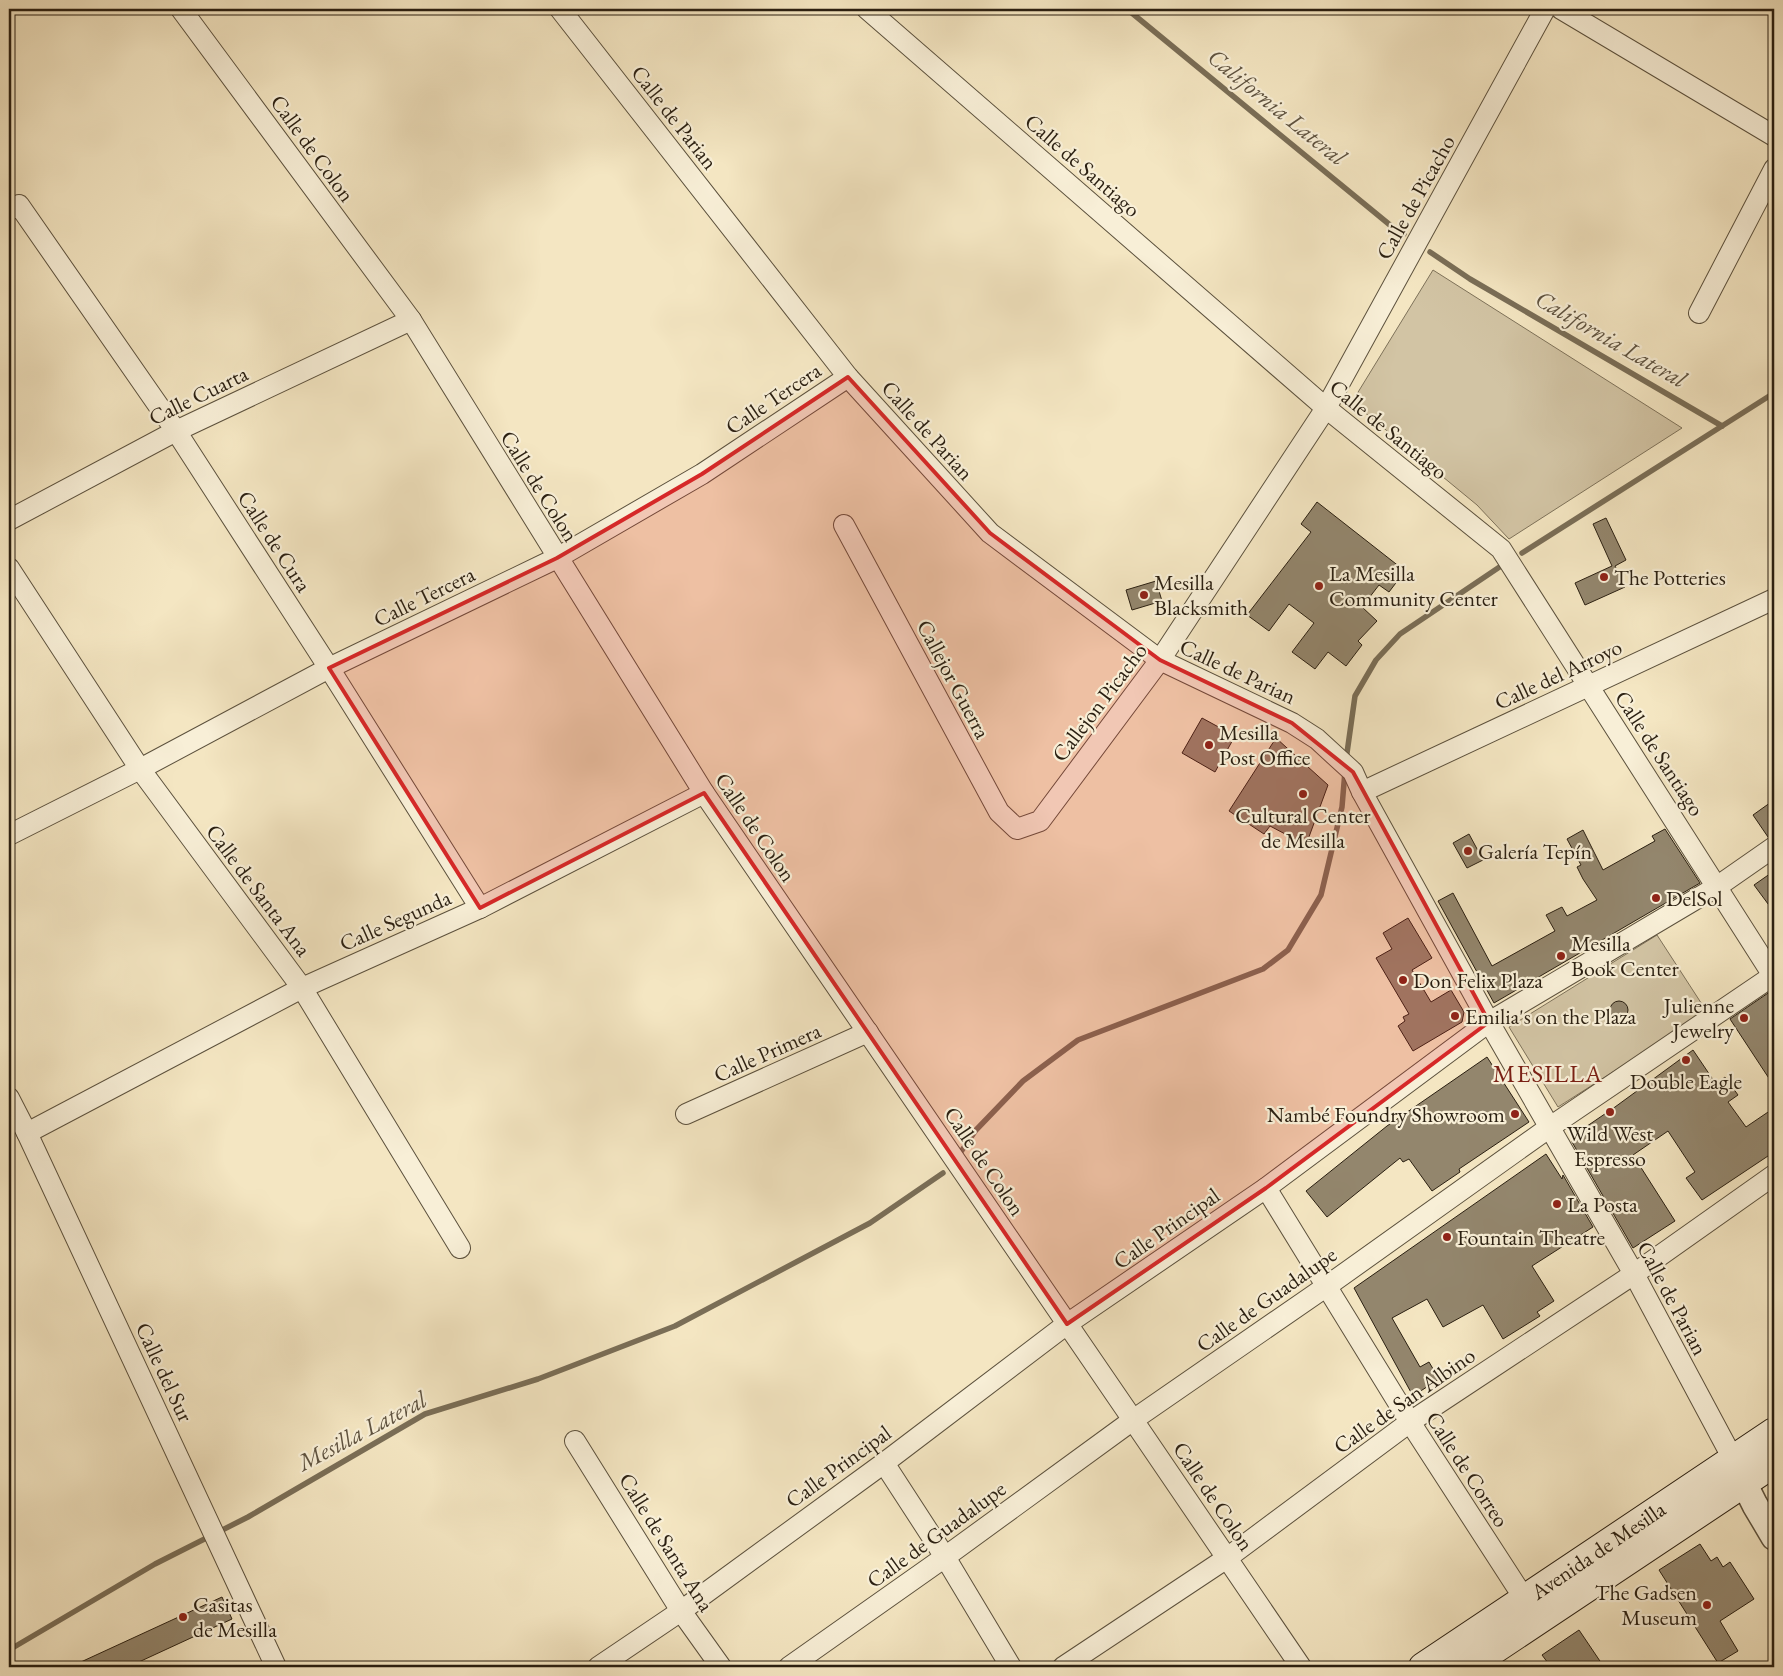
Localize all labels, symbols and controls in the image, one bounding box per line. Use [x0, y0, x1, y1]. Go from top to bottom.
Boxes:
water label: California Lateral [1202, 41, 1354, 173]
street label: Calle de Parian [625, 59, 725, 176]
street label: Calle de Colon [264, 89, 362, 208]
street label: Calle de Santiago [1019, 107, 1147, 224]
street label: Calle de Picacho [1369, 130, 1462, 265]
water label: California Lateral [1530, 283, 1694, 395]
street label: Calle Tercera [720, 356, 827, 441]
street label: Calle Cuarta [144, 359, 253, 432]
street label: Calle de Santiago [1324, 373, 1454, 486]
street label: Calle de Parian [875, 374, 980, 487]
street label: Calle de Colon [494, 425, 585, 548]
street label: Calle de Cura [231, 485, 318, 598]
street label: Calle Tercera [369, 559, 480, 633]
place label: La Mesilla Community Center [1329, 559, 1499, 613]
place label: The Potteries [1614, 563, 1726, 592]
place label: Mesilla Blacksmith [1154, 568, 1248, 622]
marker: The Potteries [1598, 571, 1610, 583]
marker: La Mesilla Community Center [1313, 580, 1325, 592]
marker: Mesilla Blacksmith [1138, 589, 1150, 601]
street label: Callejor Guerra [910, 615, 997, 744]
street label: Calle de Parian [1175, 632, 1301, 711]
street label: Calle del Arroyo [1490, 632, 1627, 717]
street label: Callejon Picacho [1045, 637, 1154, 768]
street label: Calle de Santiago [1608, 685, 1711, 822]
place label: Mesilla Post Office [1219, 718, 1311, 772]
marker: Mesilla Post Office [1203, 739, 1215, 751]
street label: Calle de Colon [708, 767, 803, 888]
marker: Cultural Center de Mesilla [1297, 788, 1309, 800]
place label: Cultural Center de Mesilla [1235, 801, 1371, 855]
street label: Calle de Santa Ana [199, 818, 318, 962]
place label: Galería Tepín [1478, 837, 1592, 866]
marker: Galería Tepín [1462, 845, 1474, 857]
street label: Calle Segunda [335, 883, 456, 958]
place label: DelSol [1666, 884, 1723, 913]
marker: DelSol [1650, 892, 1662, 904]
place label: Mesilla Book Center [1571, 929, 1679, 983]
marker: Mesilla Book Center [1555, 950, 1567, 962]
place label: Don Felix Plaza [1413, 966, 1543, 995]
marker: Don Felix Plaza [1397, 974, 1409, 986]
place label: Julienne Jewelry [1662, 991, 1734, 1045]
place label: Emilia's on the Plaza [1465, 1002, 1636, 1031]
marker: Emilia's on the Plaza [1449, 1010, 1461, 1022]
marker: Julienne Jewelry [1738, 1012, 1750, 1024]
street label: Calle Primera [709, 1016, 826, 1089]
marker: Double Eagle [1680, 1054, 1692, 1066]
district label: MESILLA [1493, 1057, 1603, 1089]
place label: Double Eagle [1630, 1067, 1743, 1096]
place label: Nambé Foundry Showroom [1267, 1100, 1505, 1129]
street label: Calle de Colon [937, 1101, 1032, 1222]
marker: Wild West Espresso [1604, 1106, 1616, 1118]
marker: Nambé Foundry Showroom [1509, 1108, 1521, 1120]
place label: Wild West Espresso [1567, 1119, 1653, 1173]
street label: Calle Principal [1107, 1181, 1225, 1276]
place label: La Posta [1567, 1190, 1638, 1219]
marker: La Posta [1551, 1198, 1563, 1210]
place label: Fountain Theatre [1457, 1223, 1605, 1252]
marker: Fountain Theatre [1441, 1231, 1453, 1243]
street label: Calle de Parian [1630, 1236, 1715, 1361]
street label: Calle de Guadalupe [1190, 1240, 1343, 1359]
street label: Calle del Sur [129, 1318, 200, 1427]
street label: Calle de San Albino [1328, 1341, 1481, 1460]
water label: Mesilla Lateral [290, 1383, 433, 1479]
street label: Calle de Correo [1419, 1406, 1516, 1533]
street label: Calle Principal [780, 1418, 897, 1515]
street label: Calle de Colon [1166, 1436, 1261, 1557]
street label: Calle de Santa Ana [612, 1467, 721, 1617]
street label: Calle de Guadalupe [861, 1474, 1012, 1595]
street label: Avenida de Mesilla [1524, 1494, 1671, 1607]
place label: The Gadsen Museum [1595, 1578, 1697, 1632]
place label: Casitas de Mesilla [193, 1590, 277, 1644]
marker: The Gadsen Museum [1701, 1599, 1713, 1611]
marker: Casitas de Mesilla [177, 1611, 189, 1623]

